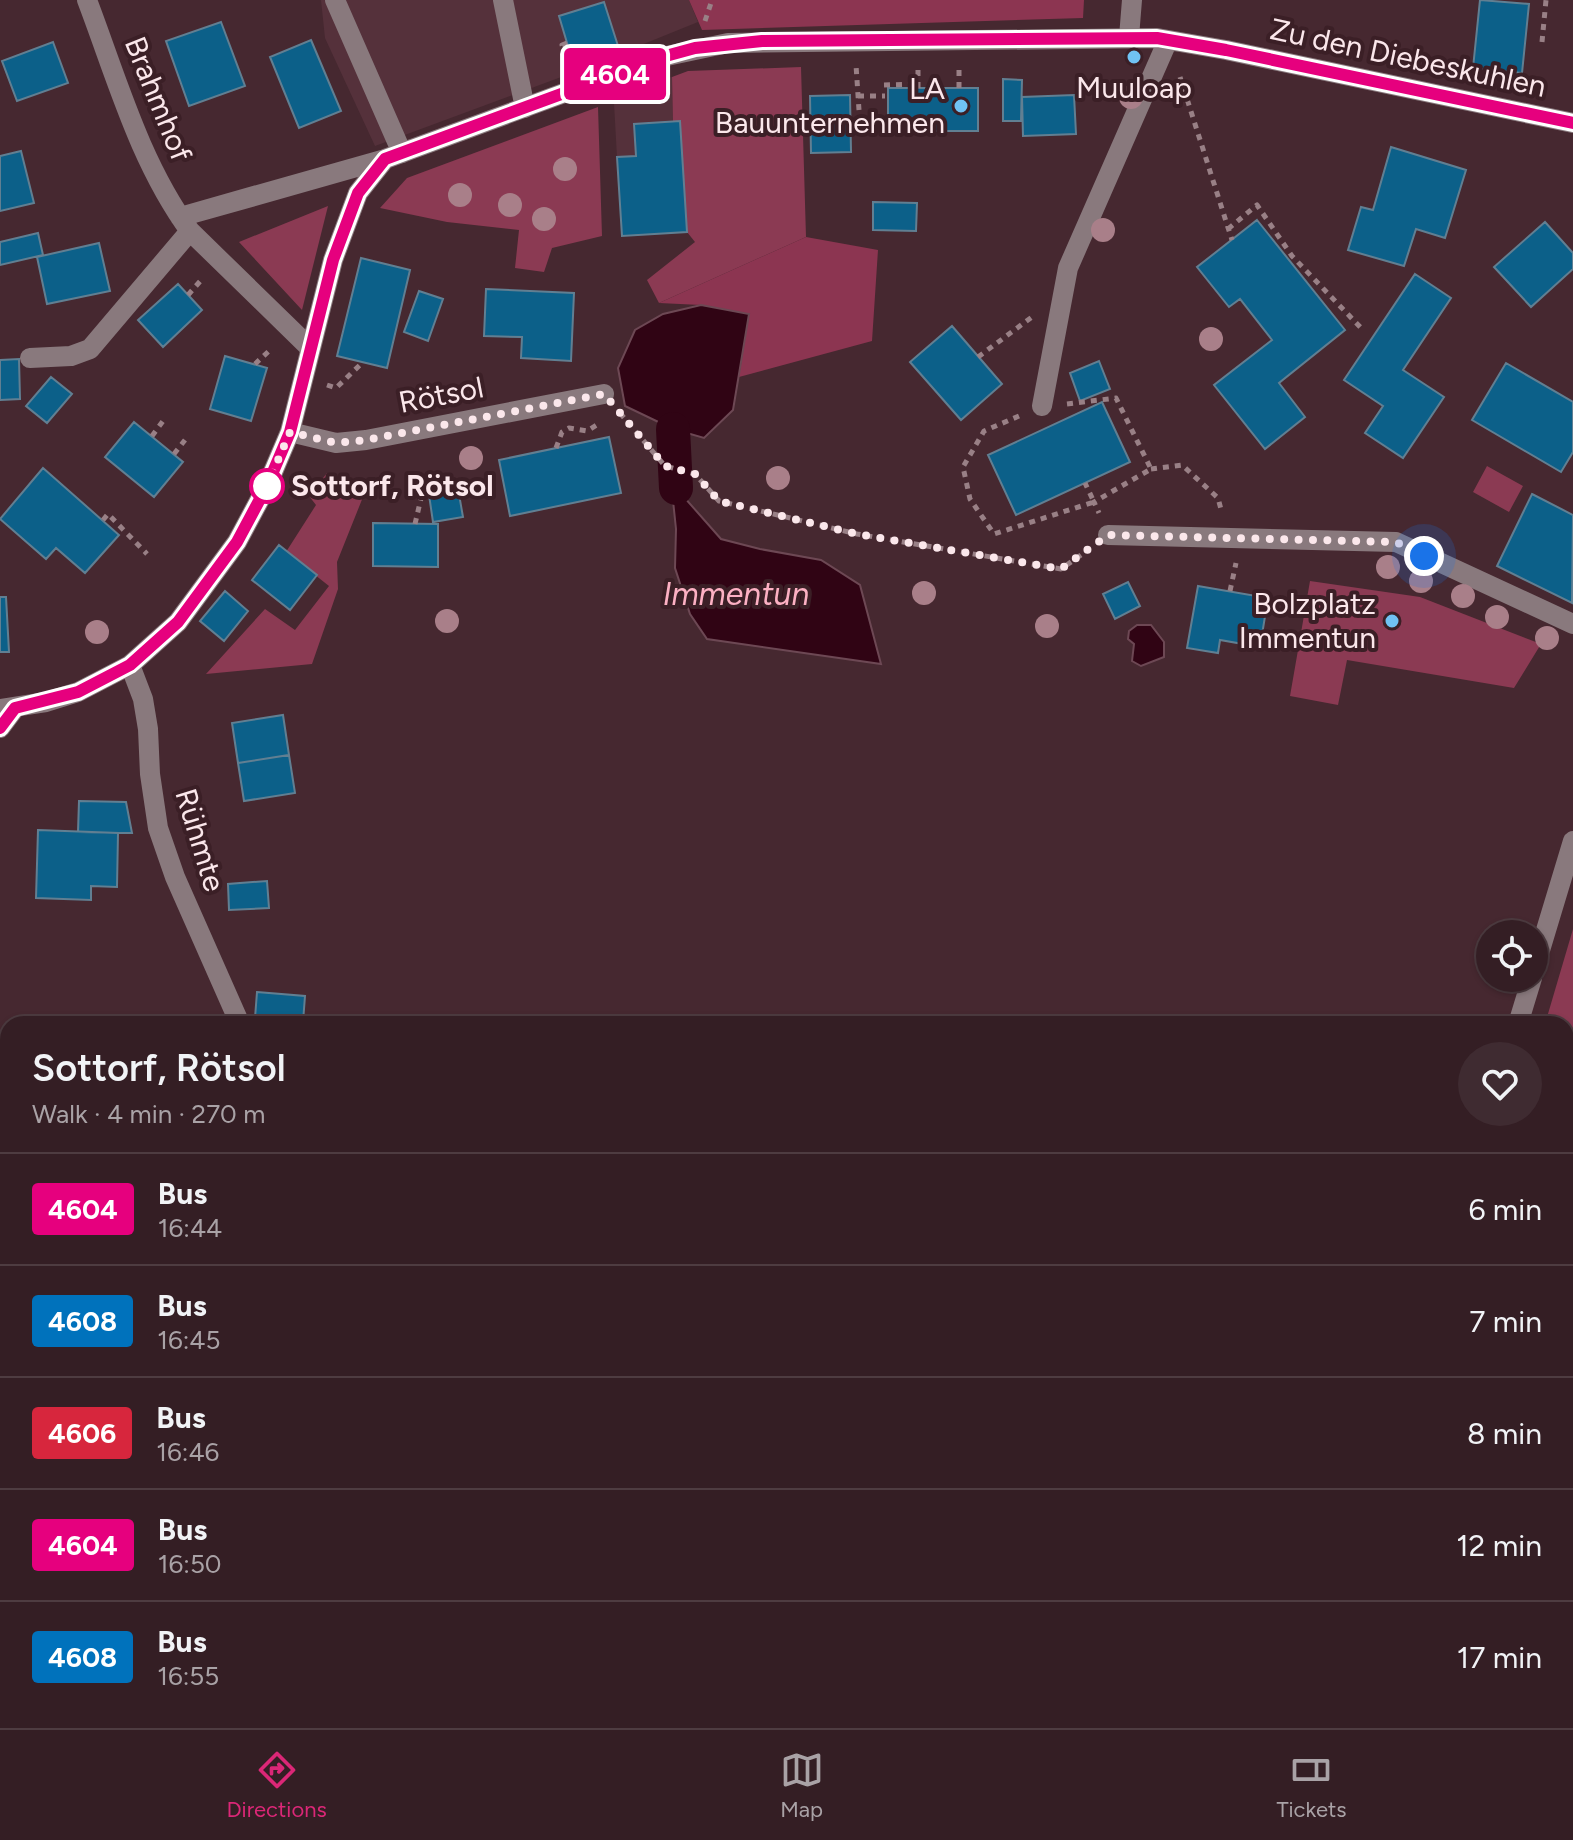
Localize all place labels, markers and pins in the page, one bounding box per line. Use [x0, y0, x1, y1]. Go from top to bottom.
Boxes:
marker: Muuloap [1125, 48, 1143, 66]
place label: Muuloap [1076, 69, 1192, 106]
place label: LA Bauunternehmen [715, 70, 946, 141]
marker: LA Bauunternehmen [952, 97, 970, 115]
place label: Sottorf, Rötsol [291, 467, 494, 504]
marker: Sottorf, Rötsol [250, 469, 284, 503]
place label: Bolzplatz Immentun [1239, 585, 1376, 656]
marker: Bolzplatz Immentun [1383, 612, 1401, 630]

